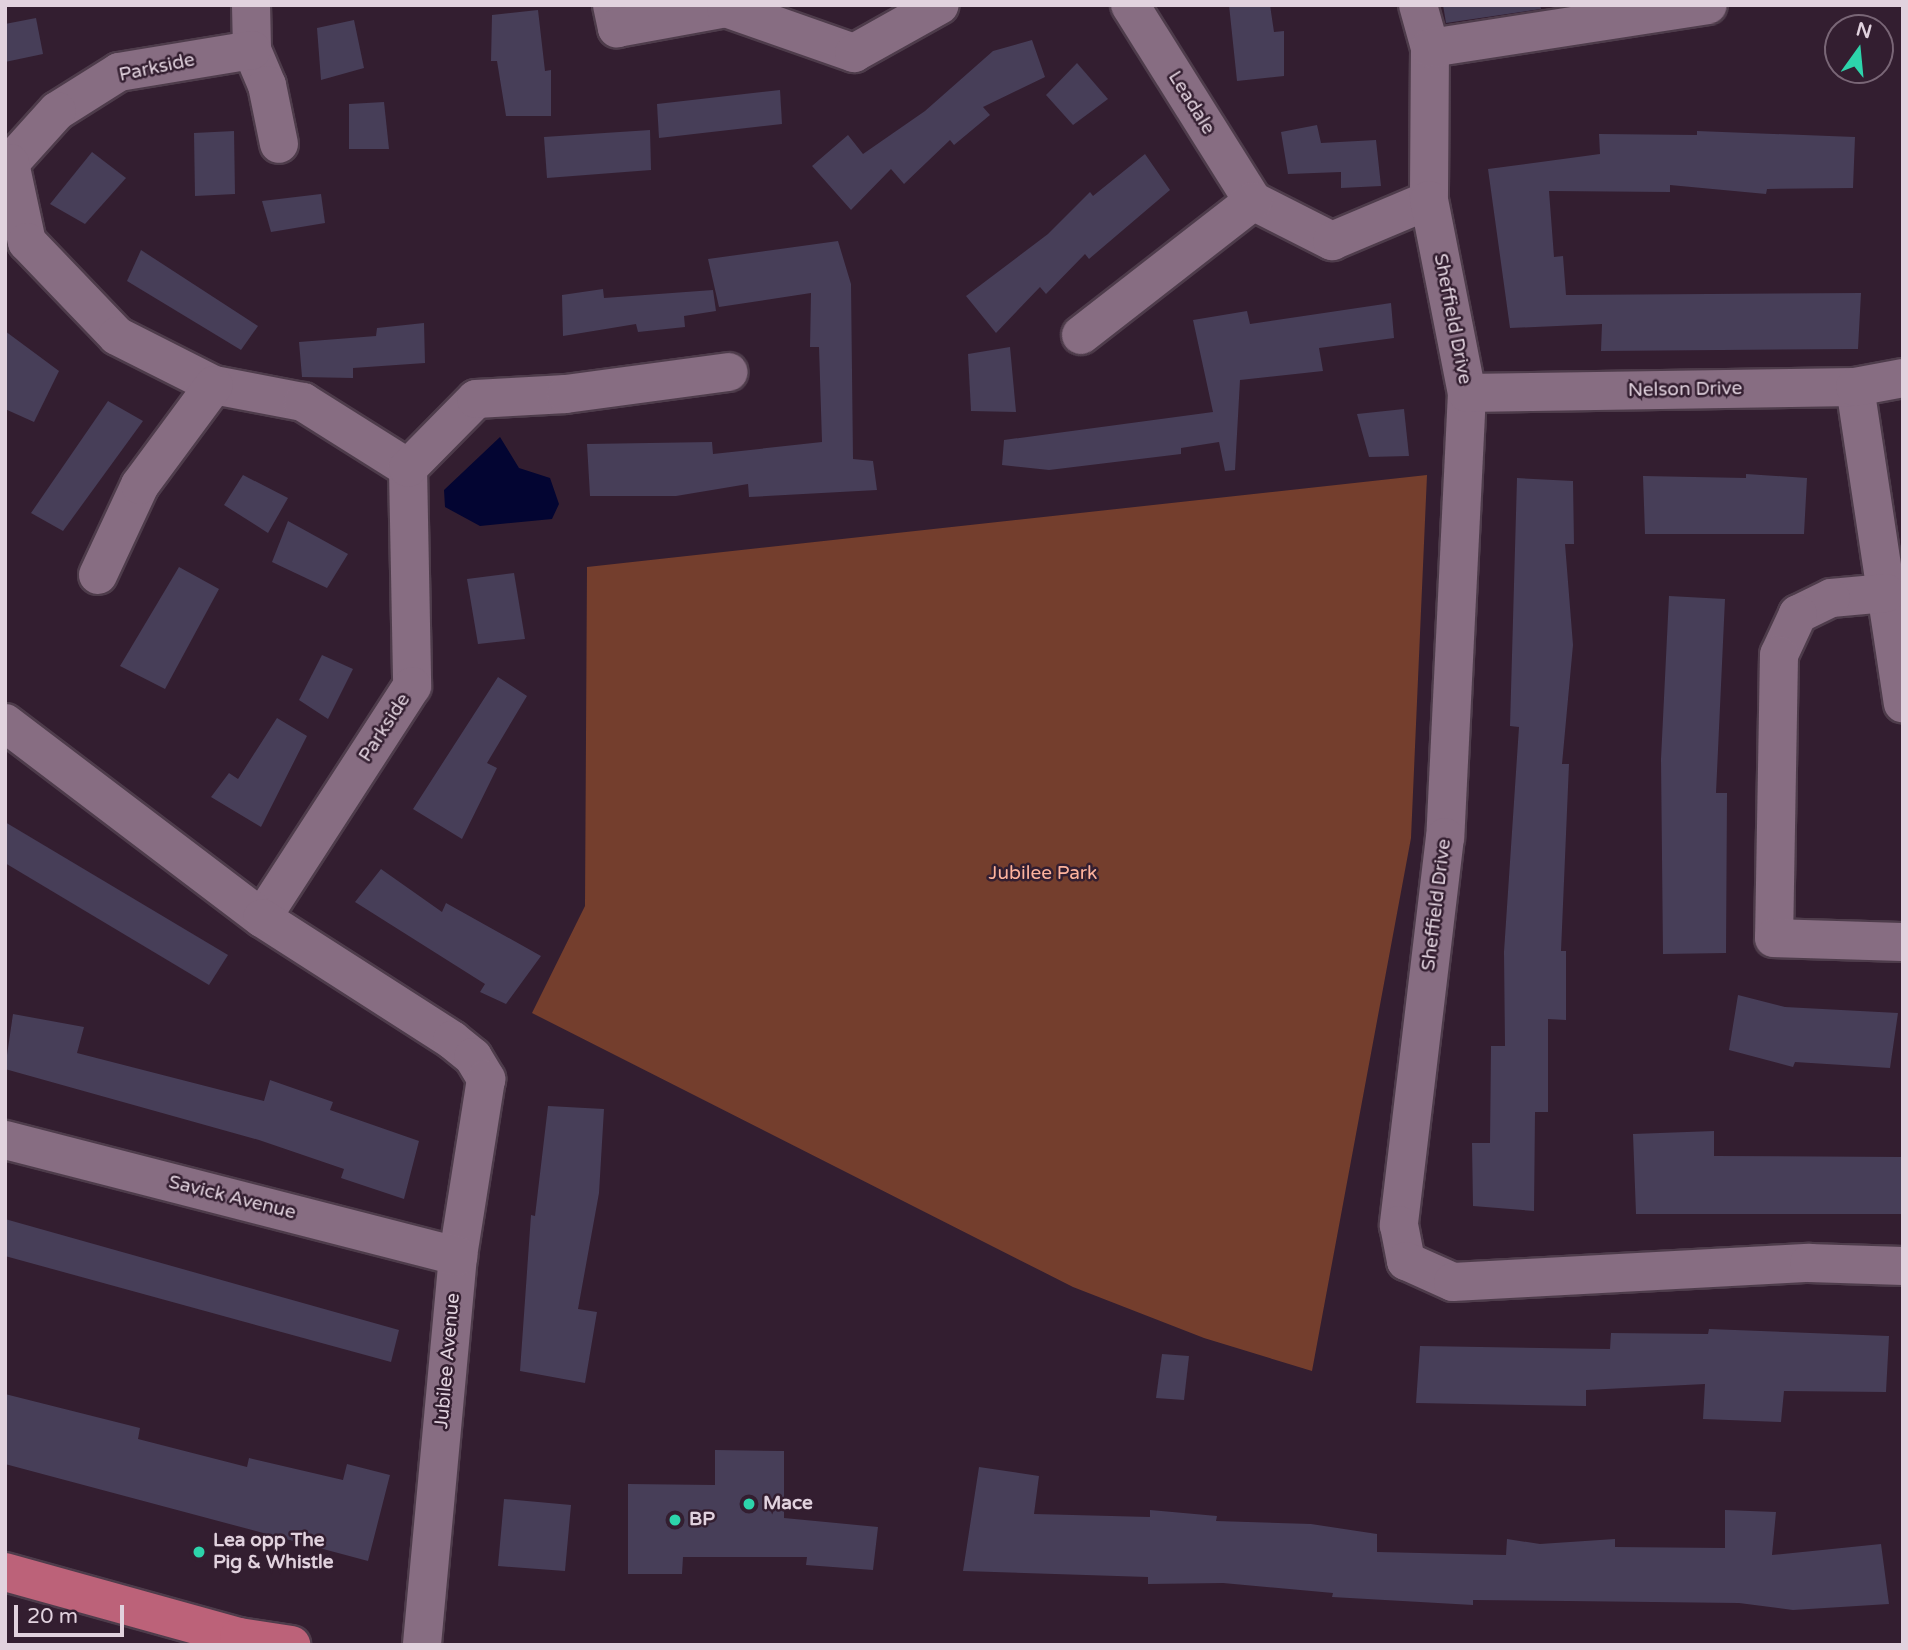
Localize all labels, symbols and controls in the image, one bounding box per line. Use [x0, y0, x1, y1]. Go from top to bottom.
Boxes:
north arrow [1824, 14, 1894, 84]
text: N [1854, 18, 1874, 43]
street label: Parkside [117, 49, 197, 87]
street label: Leadale [1163, 67, 1219, 139]
street label: Sheffield Drive [1428, 252, 1476, 386]
street label: Nelson Drive [1628, 378, 1742, 402]
street label: Parkside [354, 689, 416, 767]
street label: Sheffield Drive [1418, 838, 1456, 972]
park label: Jubilee Park [989, 863, 1097, 885]
street label: Savick Avenue [166, 1171, 298, 1225]
street label: Jubilee Avenue [431, 1292, 465, 1430]
place label: Mace [763, 1493, 813, 1515]
marker: Mace [741, 1496, 757, 1512]
place label: BP [689, 1509, 715, 1531]
marker: BP [667, 1512, 683, 1528]
place label: Lea opp The Pig & Whistle [213, 1530, 333, 1574]
marker: Lea opp The Pig & Whistle [191, 1544, 207, 1560]
scale bar [18, 1590, 128, 1634]
text: 20 m [27, 1604, 78, 1629]

